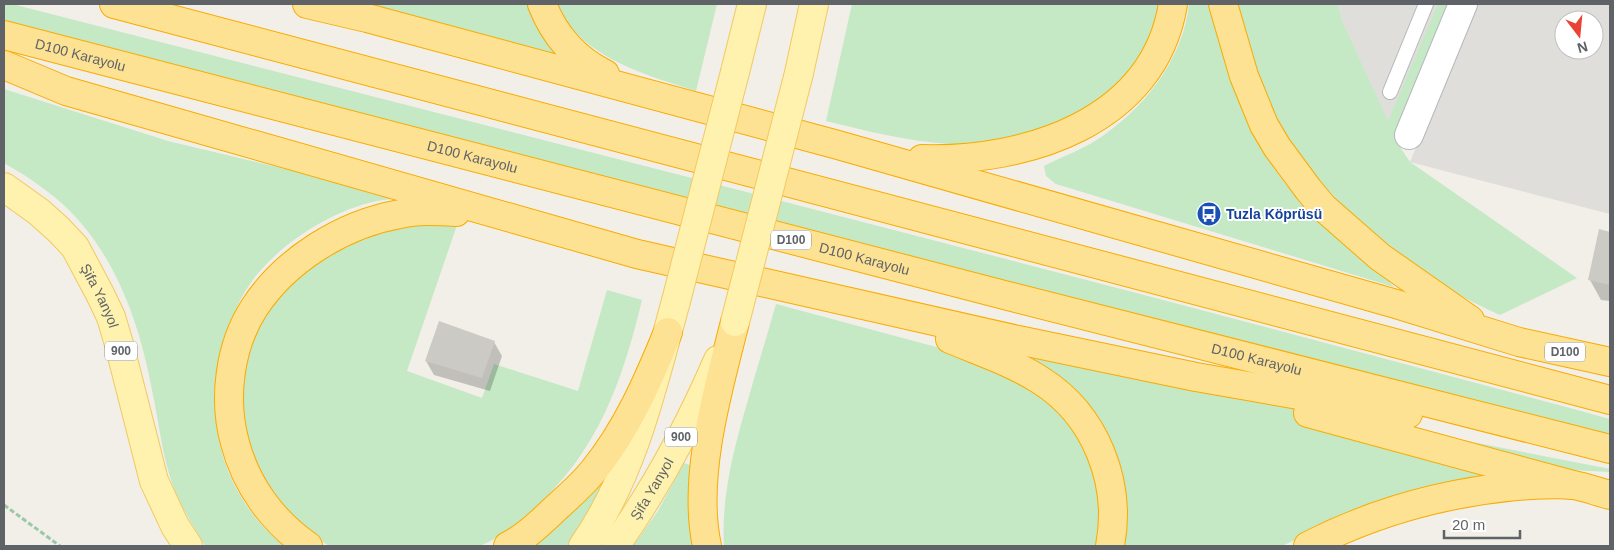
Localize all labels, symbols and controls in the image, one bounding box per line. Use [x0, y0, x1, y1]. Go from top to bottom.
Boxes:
north arrow [1554, 10, 1604, 60]
street label: D100 Karayolu [34, 35, 127, 74]
text: N [1576, 38, 1590, 57]
street label: D100 Karayolu [426, 137, 519, 176]
bus stop icon: Tuzla Köprüsü [1196, 201, 1222, 227]
place label: Tuzla Köprüsü [1226, 206, 1322, 222]
road number: D100 [771, 230, 811, 250]
street label: D100 Karayolu [818, 239, 911, 278]
street label: Şifa Yanyol [77, 261, 122, 330]
street label: D100 Karayolu [1210, 340, 1304, 378]
road number: 900 [105, 342, 137, 361]
road number: D100 [1545, 342, 1585, 362]
road number: 900 [665, 428, 697, 447]
street label: Şifa Yanyol [627, 455, 677, 523]
scale bar [1444, 508, 1520, 540]
text: 20 m [1452, 516, 1485, 533]

